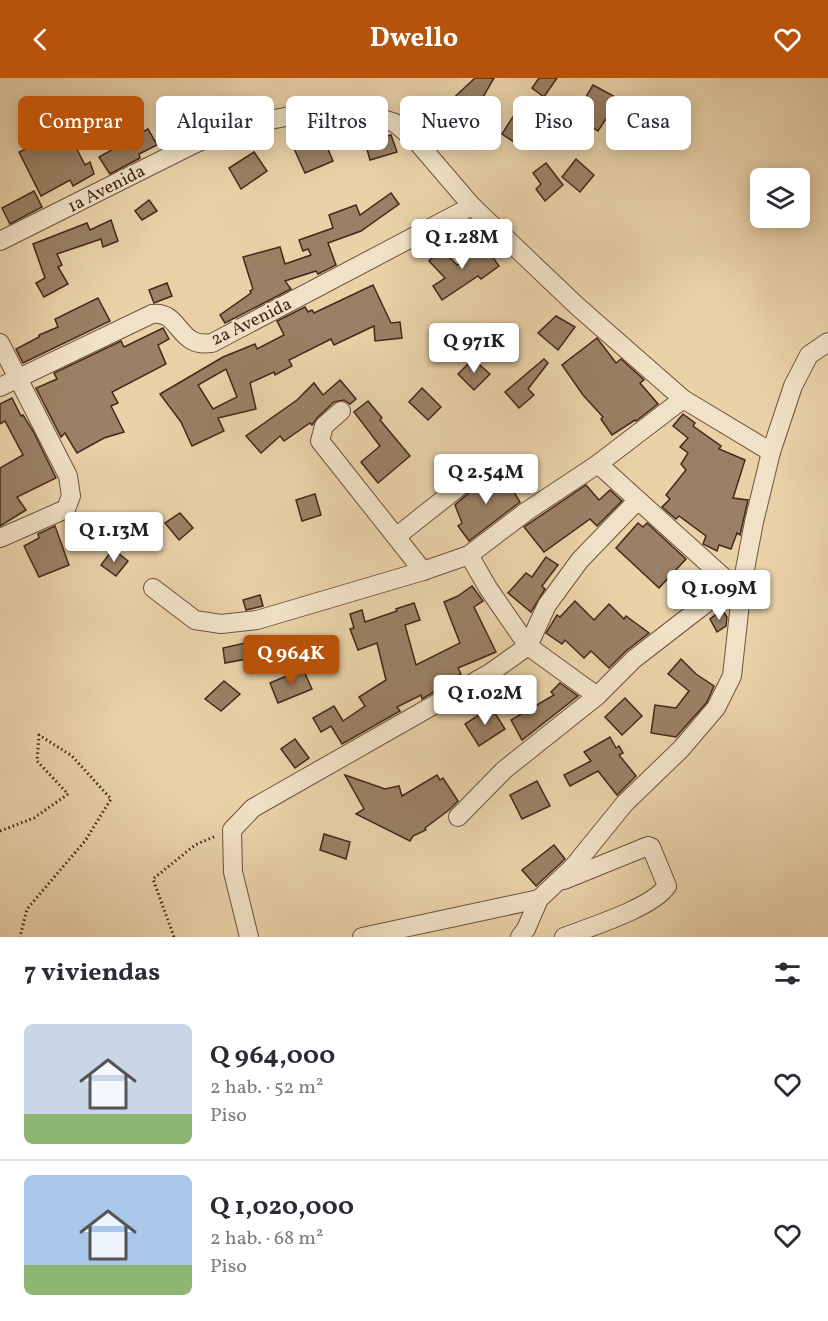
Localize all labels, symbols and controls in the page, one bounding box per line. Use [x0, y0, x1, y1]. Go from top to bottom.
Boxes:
text: Dwello [370, 20, 458, 58]
icon: back [24, 23, 57, 56]
icon: heart [771, 23, 804, 56]
chip: Comprar [18, 96, 144, 150]
chip: Alquilar [156, 96, 274, 150]
chip: Filtros [286, 96, 388, 150]
chip: Nuevo [400, 96, 501, 150]
chip: Piso [513, 96, 594, 150]
chip: Casa [606, 96, 691, 150]
street label: 1a Avenida [63, 159, 150, 220]
map controls [750, 168, 810, 228]
button: layers [750, 168, 810, 228]
pin: Q 1.28M [407, 219, 517, 270]
text: Q 1.28M [425, 224, 499, 252]
street label: 2a Avenida [207, 292, 296, 353]
pin: Q 971K [425, 323, 523, 374]
text: Q 971K [443, 328, 505, 356]
pin: Q 2.54M [431, 454, 541, 505]
text: Q 2.54M [448, 459, 524, 487]
pin: Q 1.13M [59, 512, 169, 563]
text: Q 1.13M [79, 517, 149, 545]
pin: Q 1.09M [664, 570, 774, 621]
text: Q 1.09M [681, 575, 757, 603]
pin: Q 964K [242, 635, 340, 686]
text: Q 964K [257, 640, 325, 668]
pin: Q 1.02M [430, 675, 540, 726]
text: Q 1.02M [448, 680, 522, 708]
text: 7 viviendas [24, 955, 160, 991]
icon: filters [771, 957, 804, 990]
text: Q 964,000 [210, 1038, 335, 1074]
icon: home [72, 1048, 144, 1120]
icon: heart [771, 1068, 804, 1101]
text: 2 hab. · 52 m² [210, 1074, 323, 1102]
text: Piso [210, 1102, 247, 1130]
text: Q 1,020,000 [210, 1189, 354, 1225]
icon: home [72, 1199, 144, 1271]
icon: heart [771, 1219, 804, 1252]
text: 2 hab. · 68 m² [210, 1225, 323, 1253]
text: Piso [210, 1253, 247, 1281]

